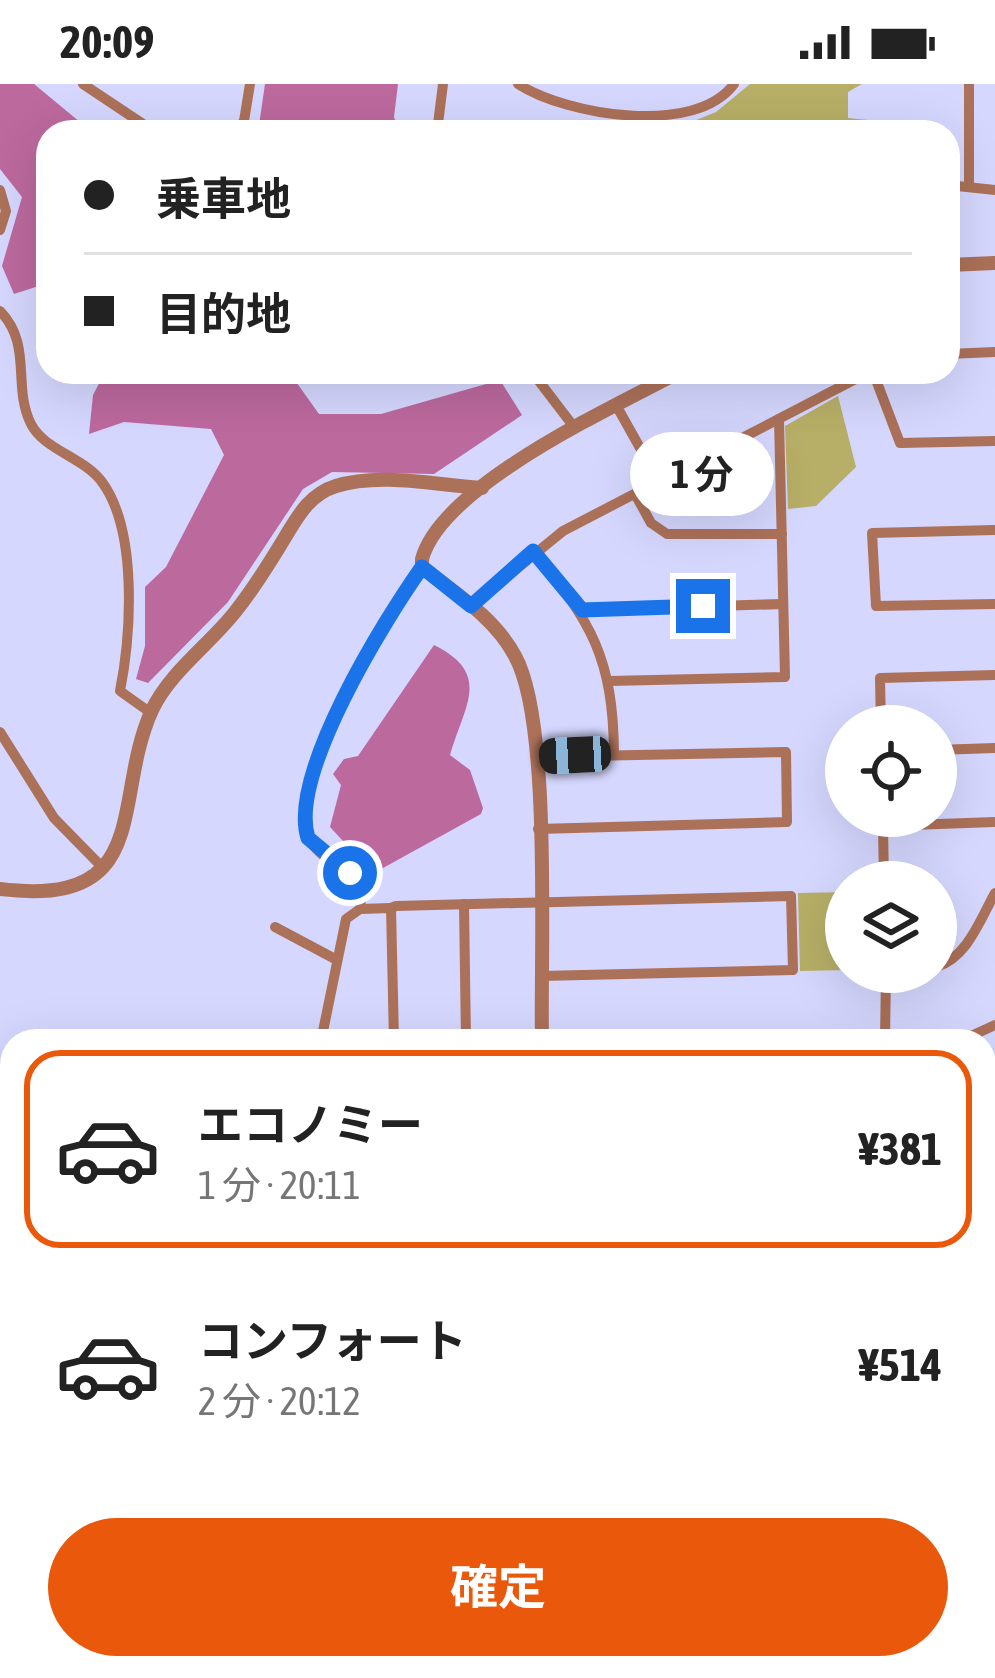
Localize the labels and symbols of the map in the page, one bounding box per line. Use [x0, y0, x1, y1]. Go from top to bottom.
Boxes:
callout: 1 分 [631, 432, 775, 516]
route end [676, 579, 730, 633]
car [538, 735, 612, 775]
route start [323, 846, 377, 900]

